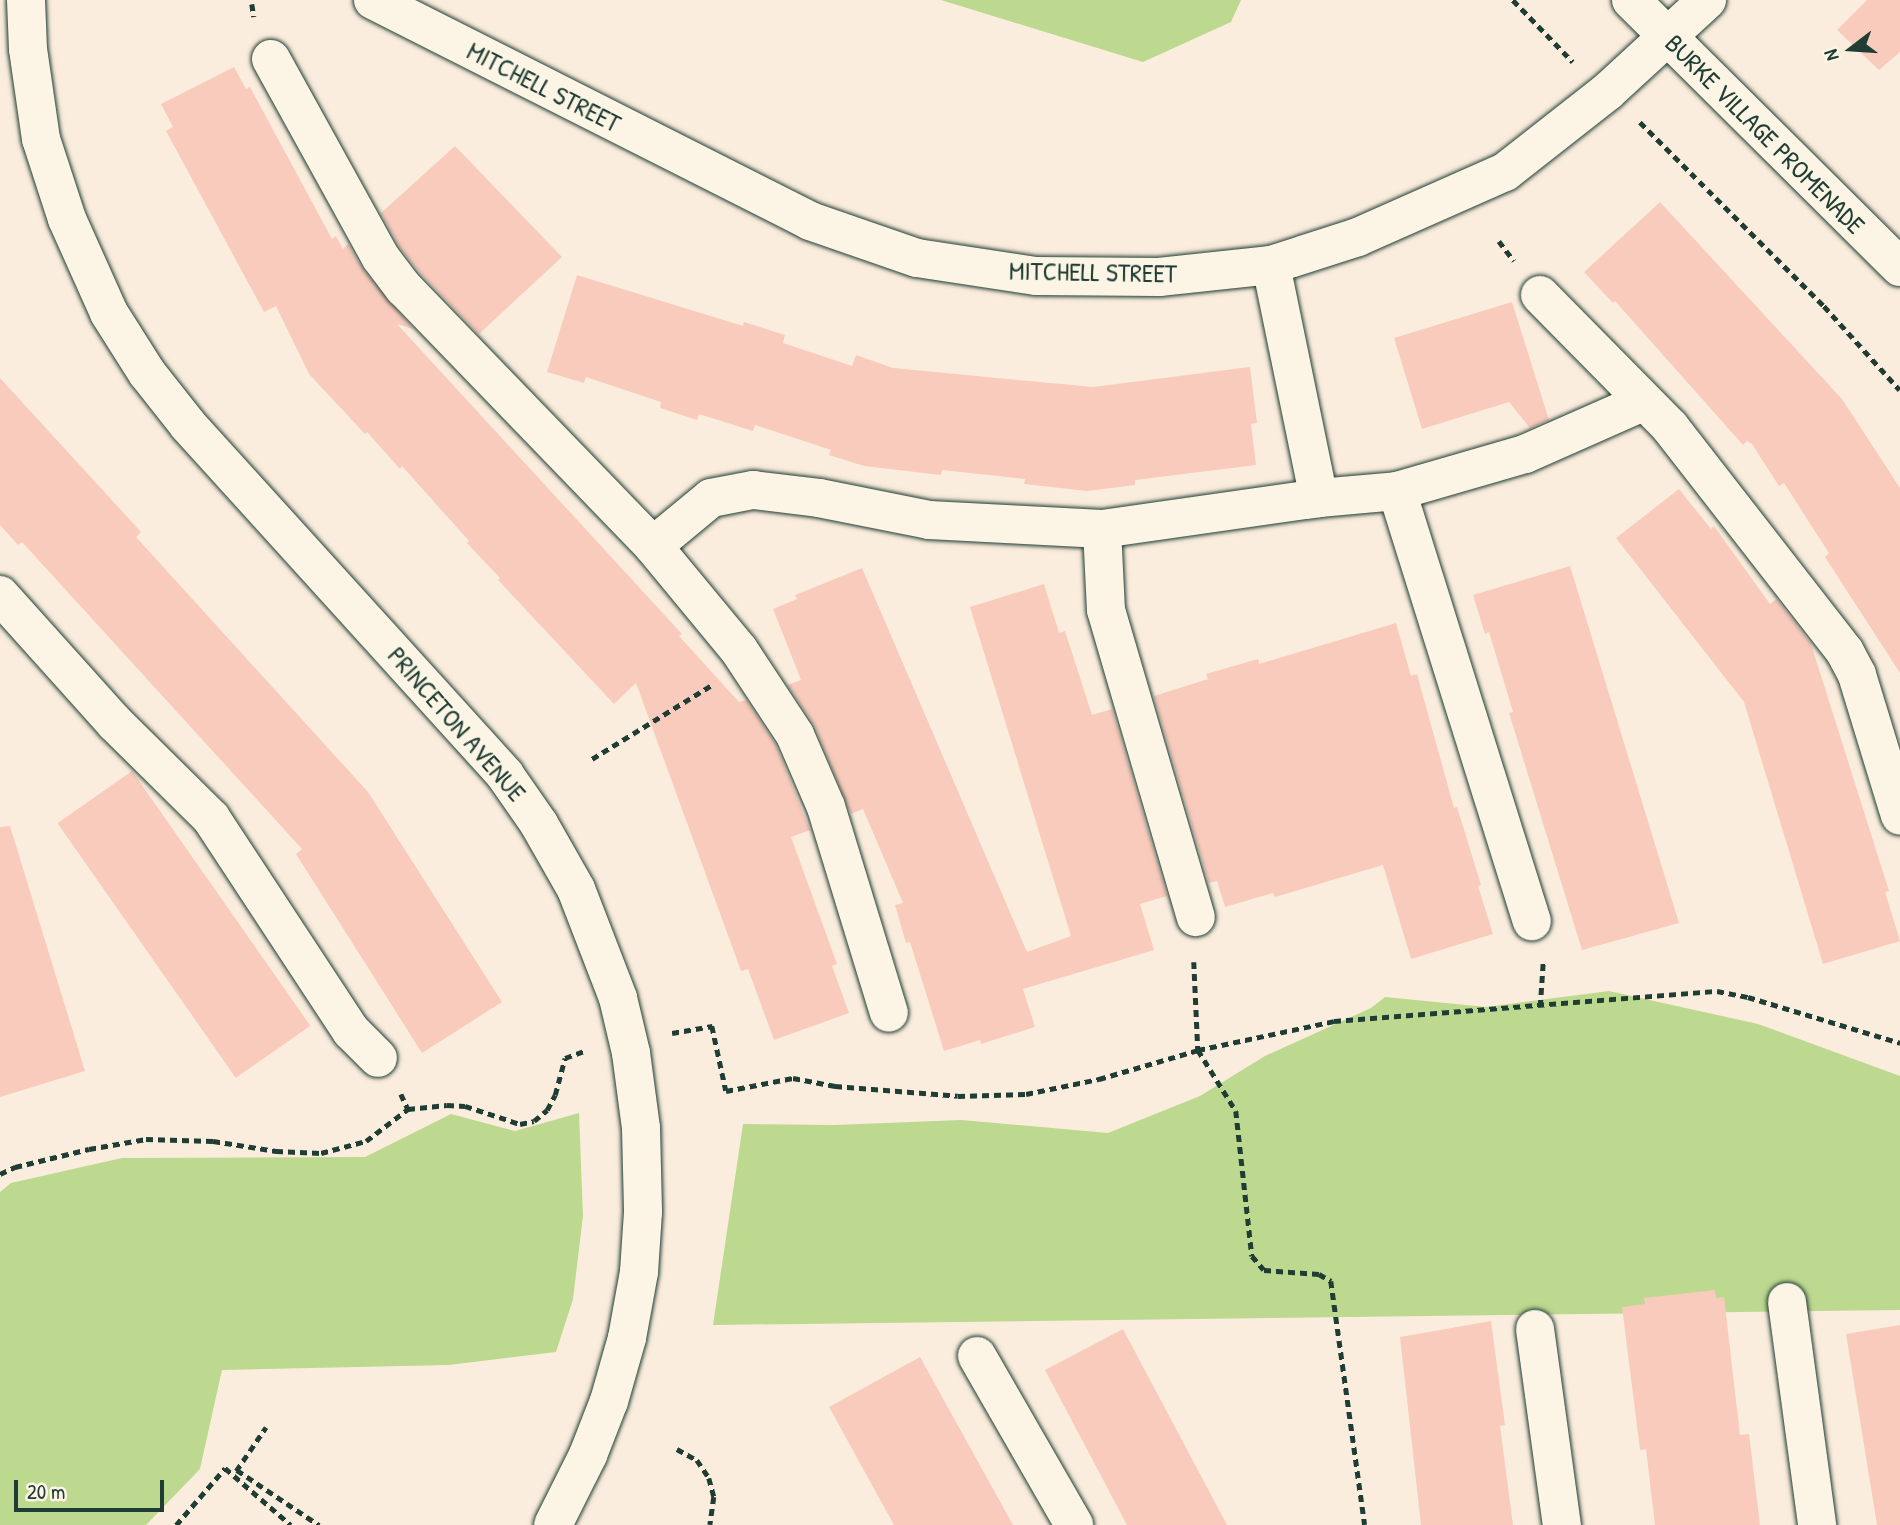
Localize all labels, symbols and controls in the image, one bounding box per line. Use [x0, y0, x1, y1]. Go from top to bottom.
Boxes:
north arrow [1816, 14, 1886, 84]
street label: BURKE VILLAGE PROMENADE [1659, 28, 1871, 240]
street label: MITCHELL STREET [462, 35, 626, 139]
street label: MITCHELL STREET [1009, 255, 1177, 289]
street label: PRINCETON AVENUE [381, 640, 533, 808]
scale bar [18, 1466, 168, 1510]
text: 20 m [27, 1477, 65, 1506]

